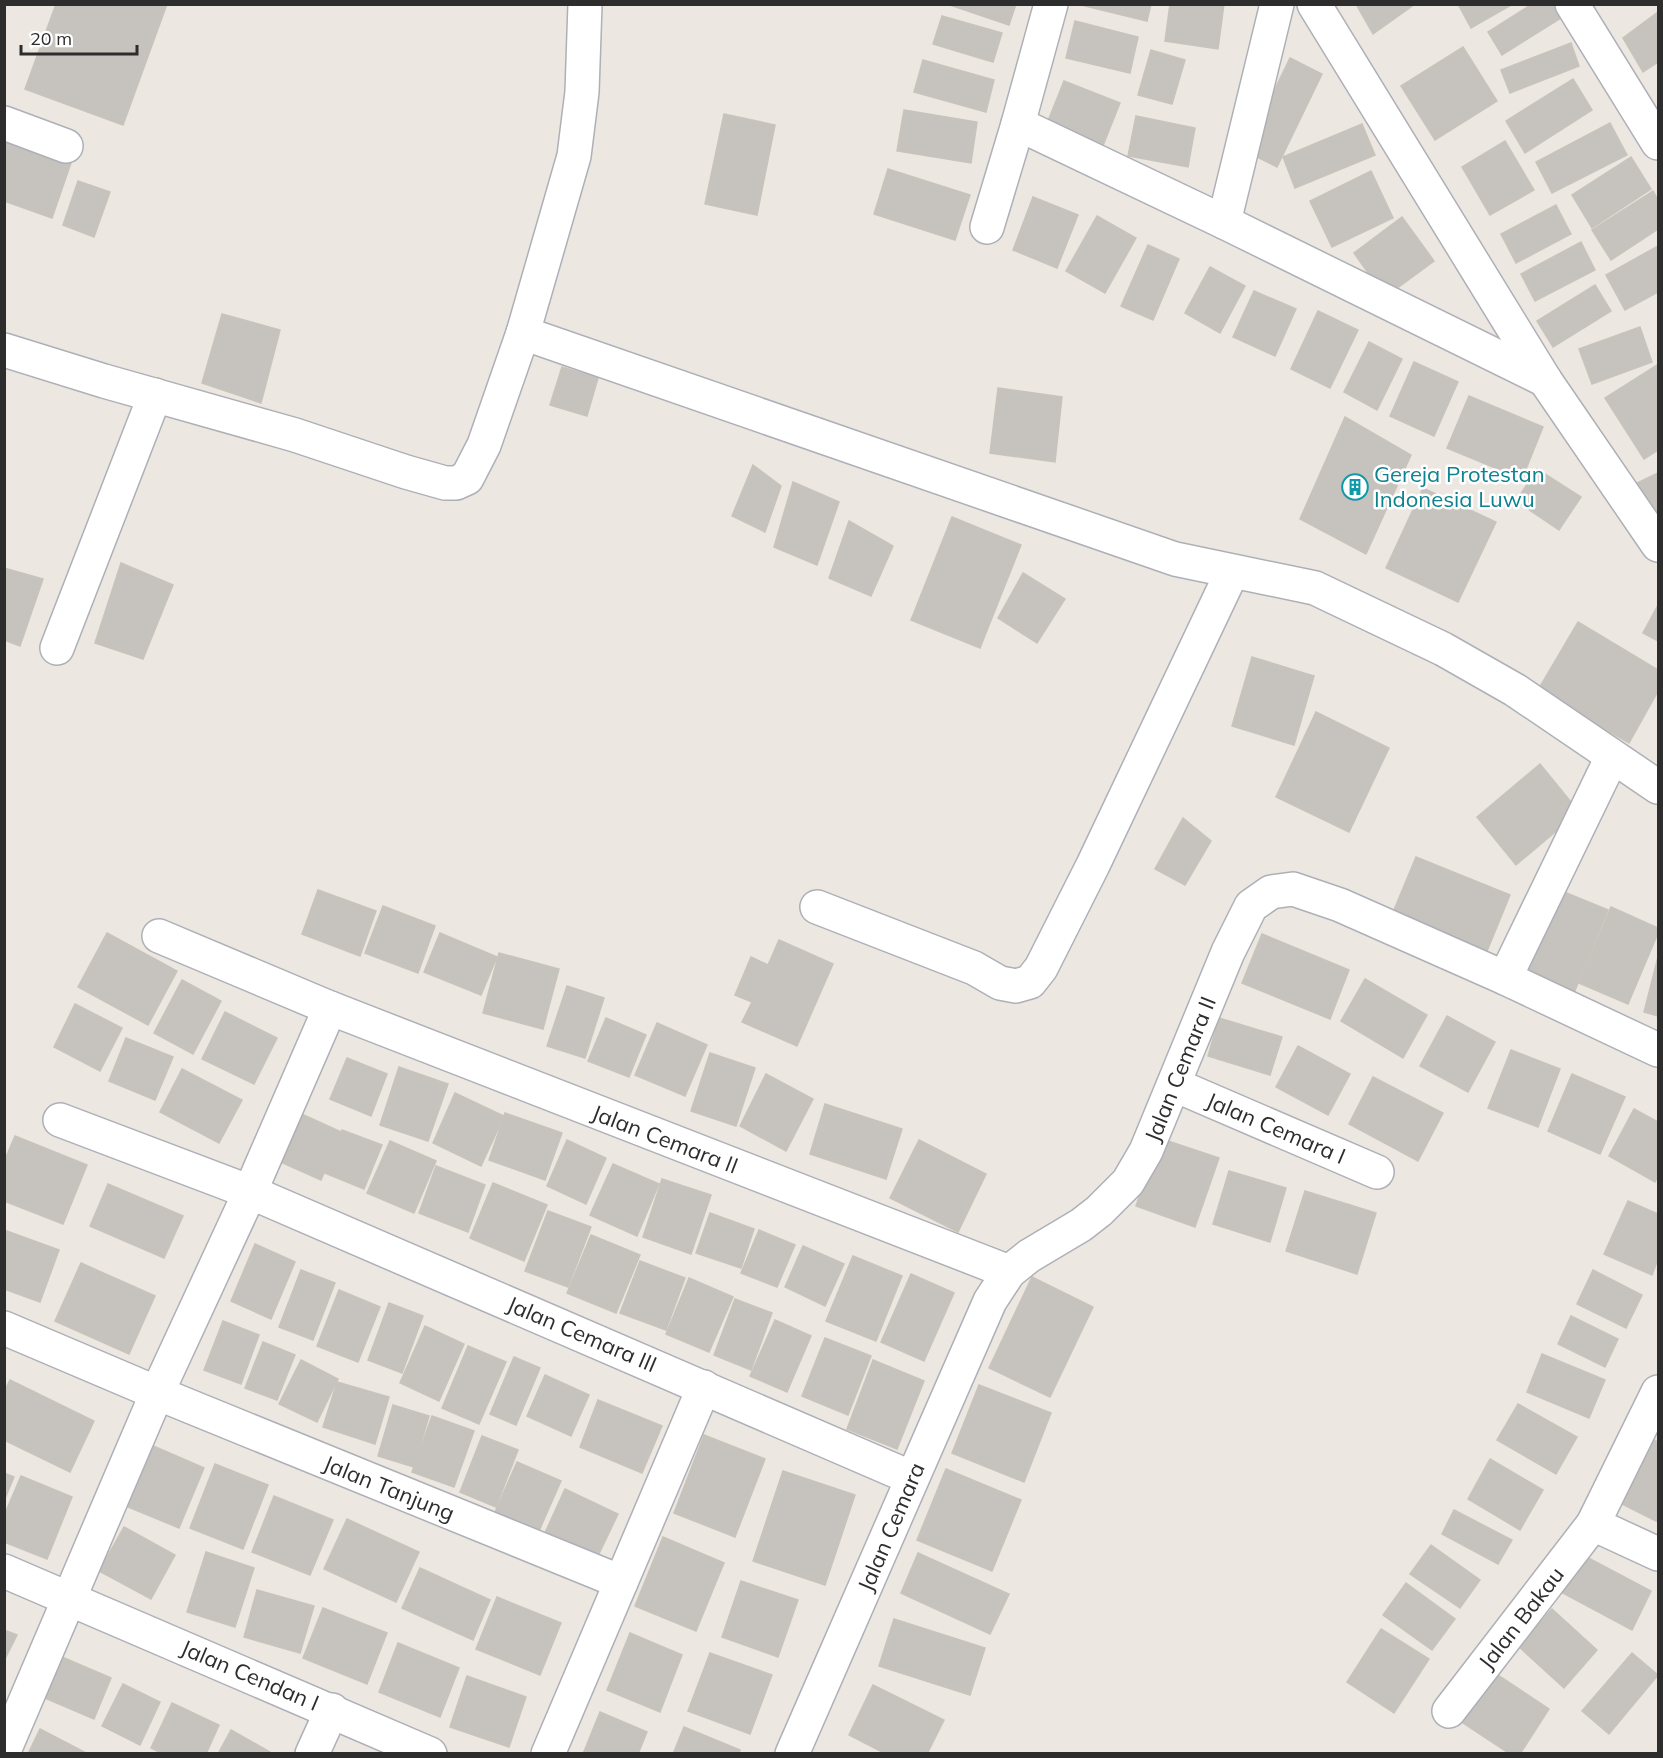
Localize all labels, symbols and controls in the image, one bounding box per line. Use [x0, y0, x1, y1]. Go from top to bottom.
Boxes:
scale bar [21, 18, 136, 56]
text: 20 m [30, 27, 72, 50]
place label: Gereja Protestan Indonesia Luwu [1374, 460, 1545, 513]
building icon: Gereja Protestan Indonesia Luwu [1340, 472, 1370, 502]
street label: Jalan Cemara II [1138, 992, 1222, 1146]
street label: Jalan Cemara I [1202, 1086, 1350, 1170]
street label: Jalan Cemara II [588, 1098, 742, 1180]
street label: Jalan Cemara III [503, 1290, 661, 1378]
street label: Jalan Tanjung [319, 1449, 459, 1527]
street label: Jalan Cemara [851, 1458, 931, 1596]
street label: Jalan Bakau [1472, 1561, 1570, 1675]
street label: Jalan Cendan I [177, 1633, 323, 1717]

